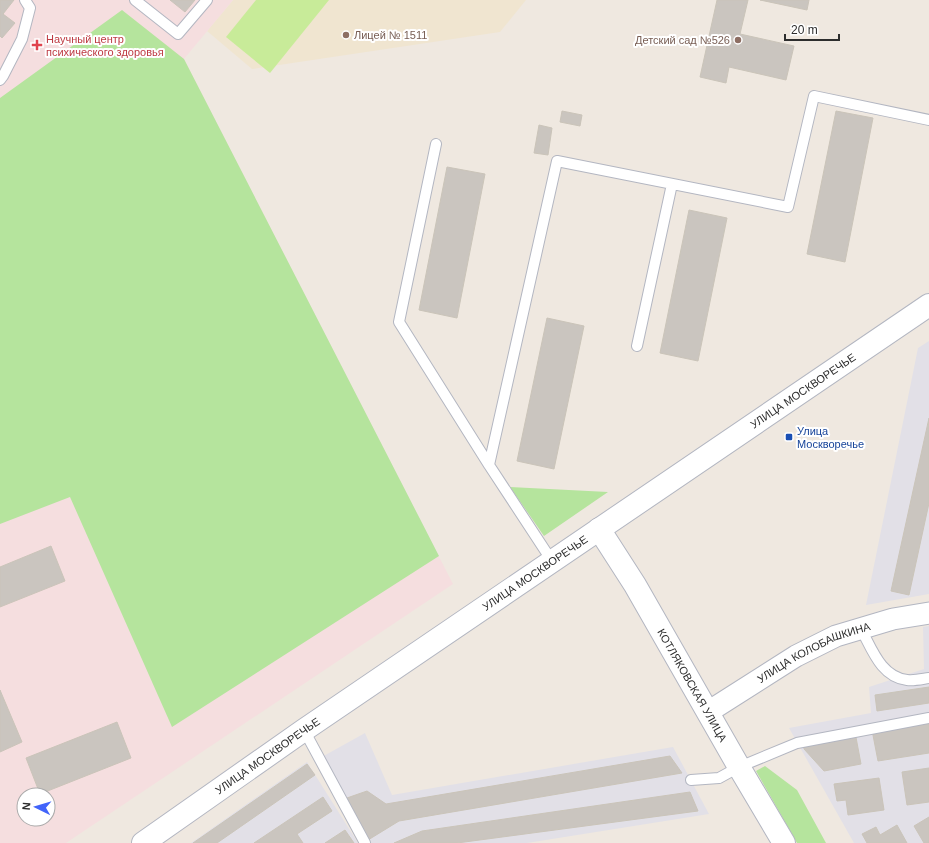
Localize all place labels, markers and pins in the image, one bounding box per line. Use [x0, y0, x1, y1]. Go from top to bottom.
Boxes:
place label: Лицей № 1511 [354, 29, 427, 41]
marker: Лицей № 1511 [341, 30, 351, 40]
place label: Научный центр психического здоровья [46, 33, 164, 58]
place label: Детский сад №526 [635, 34, 730, 46]
marker: Детский сад №526 [733, 35, 743, 45]
marker: Научный центр психического здоровья [31, 39, 43, 51]
place label: Улица Москворечье [797, 425, 864, 450]
marker: Улица Москворечье [784, 432, 794, 442]

